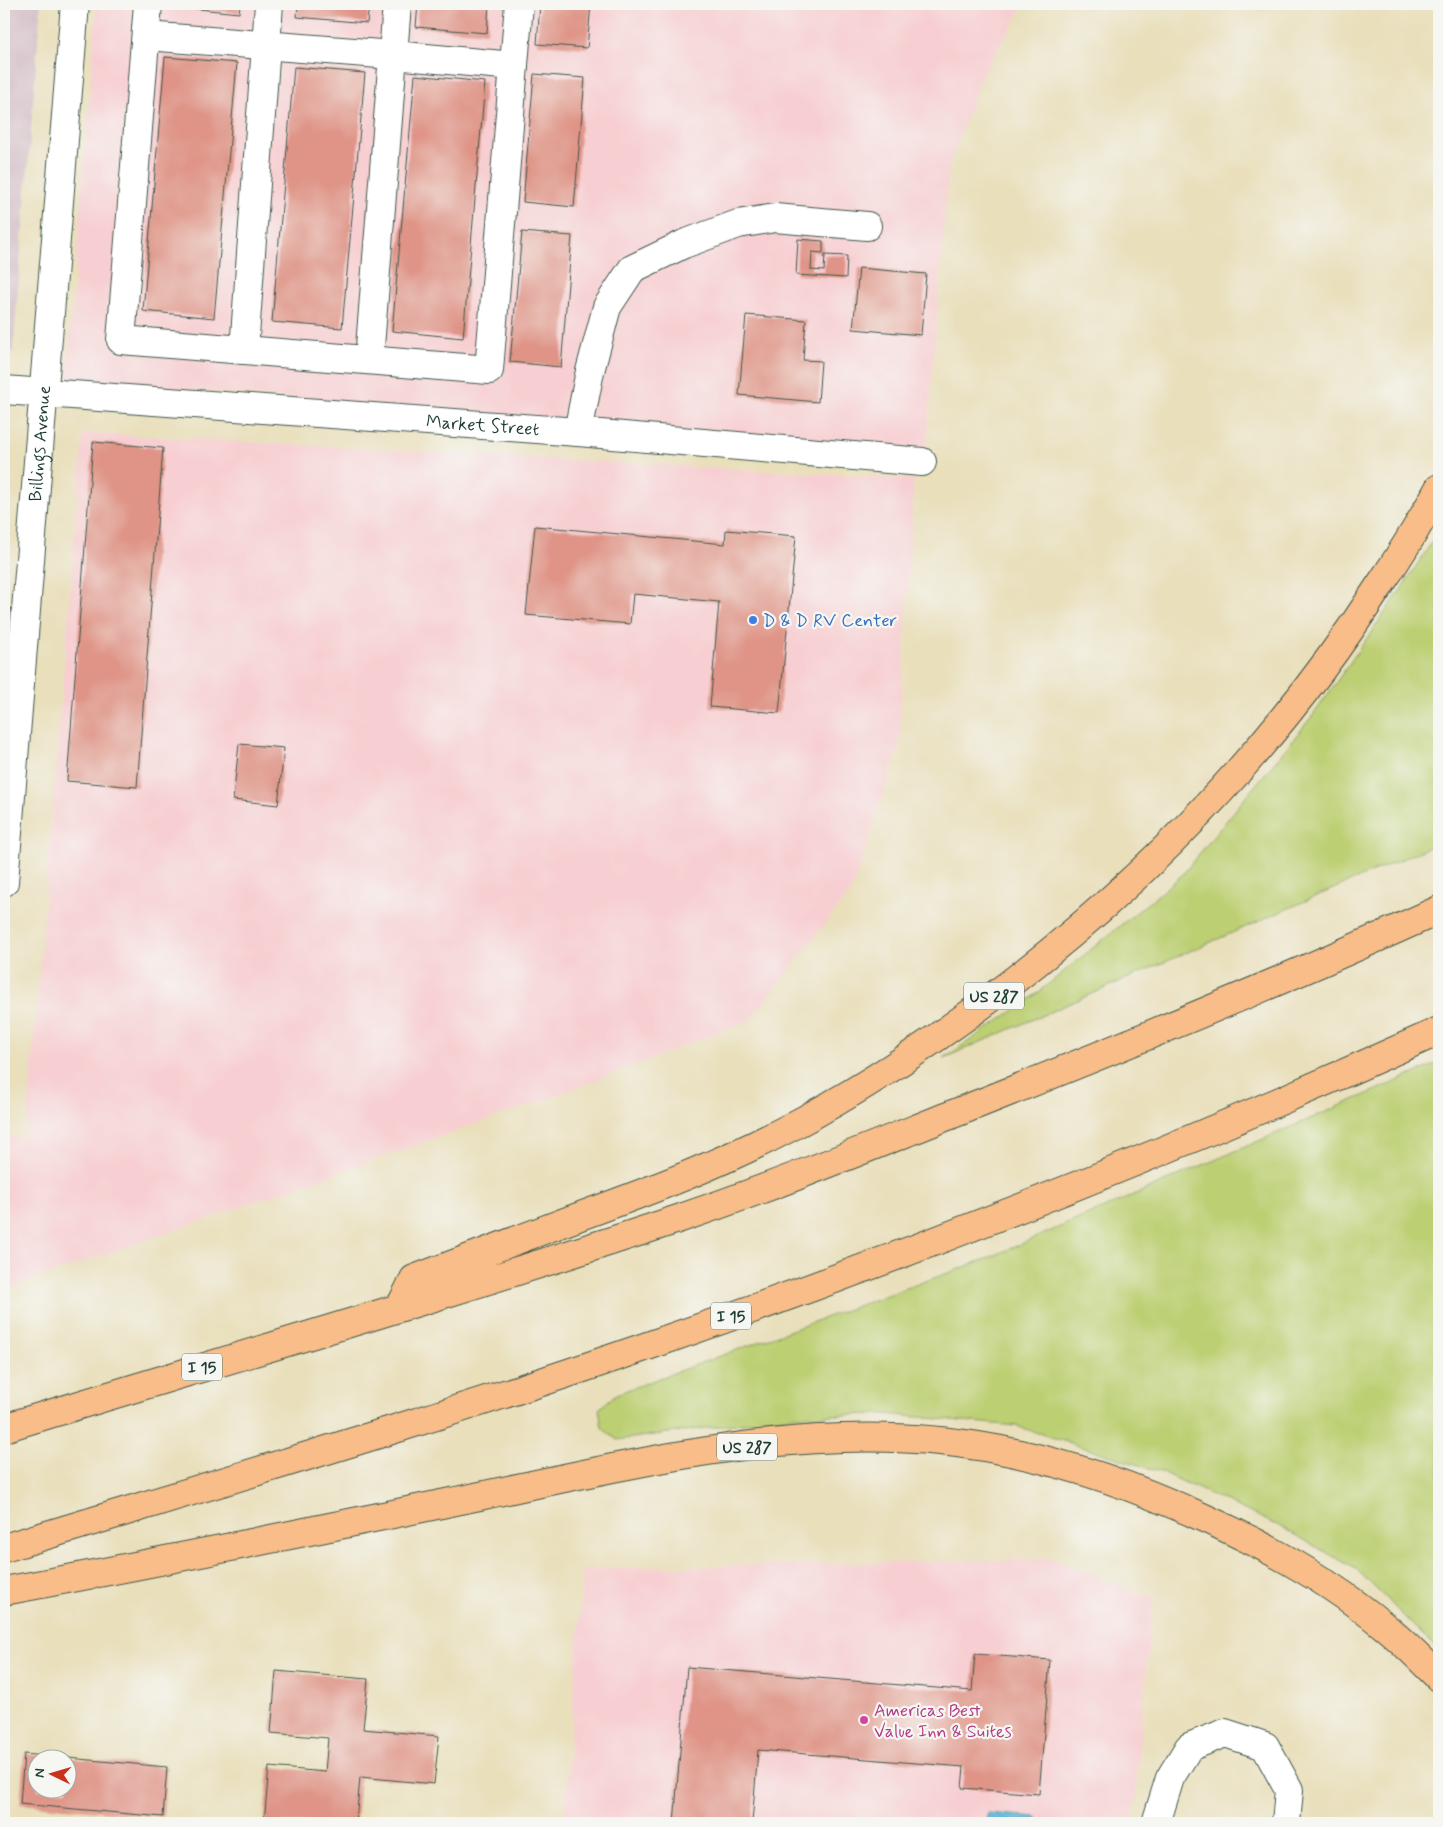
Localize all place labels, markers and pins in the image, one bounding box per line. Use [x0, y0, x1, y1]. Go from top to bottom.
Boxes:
place label: D & D RV Center [763, 609, 898, 633]
marker: D & D RV Center [747, 614, 759, 626]
place label: Americas Best Value Inn & Suites [874, 1699, 1012, 1744]
marker: Americas Best Value Inn & Suites [858, 1714, 870, 1726]

